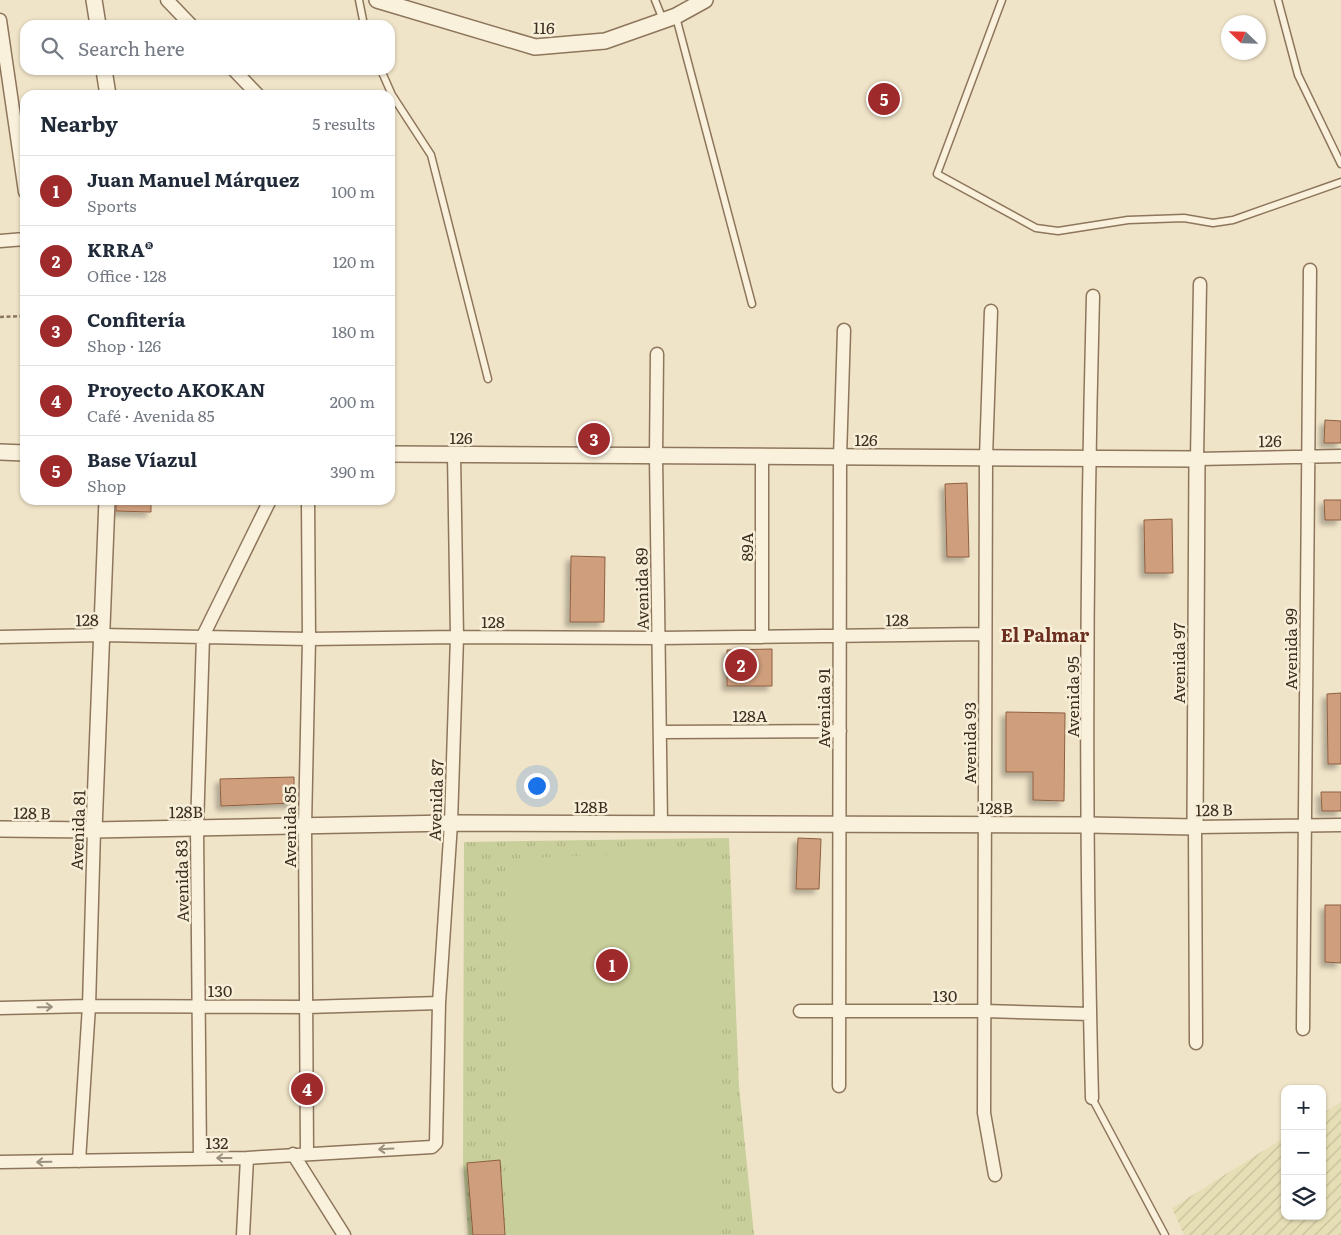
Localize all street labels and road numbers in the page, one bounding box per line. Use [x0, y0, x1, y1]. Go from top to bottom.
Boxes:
street label: 116 [533, 15, 555, 39]
street label: 126 [449, 425, 473, 449]
street label: 126 [854, 427, 878, 451]
street label: 126 [1258, 428, 1282, 452]
street label: 89A [734, 532, 758, 561]
street label: Avenida 89 [628, 548, 654, 630]
street label: 128 [75, 607, 99, 631]
street label: 128 [885, 607, 909, 631]
street label: Avenida 99 [1278, 608, 1302, 690]
street label: 128 [481, 609, 505, 633]
street label: Avenida 97 [1166, 622, 1190, 704]
street label: Avenida 95 [1060, 656, 1084, 738]
street label: Avenida 91 [811, 668, 835, 748]
street label: Avenida 93 [957, 702, 981, 784]
street label: 128A [732, 703, 768, 727]
street label: Avenida 87 [422, 759, 448, 841]
street label: Avenida 85 [277, 786, 301, 868]
street label: Avenida 81 [64, 789, 90, 871]
street label: 128B [574, 794, 608, 818]
street label: 128B [979, 795, 1013, 819]
street label: 128 B [1195, 797, 1233, 821]
street label: 128B [169, 799, 203, 823]
street label: 128 B [13, 800, 51, 824]
street label: Avenida 83 [168, 840, 194, 922]
street label: 130 [208, 978, 232, 1002]
street label: 130 [933, 983, 957, 1007]
street label: 132 [206, 1130, 228, 1154]

